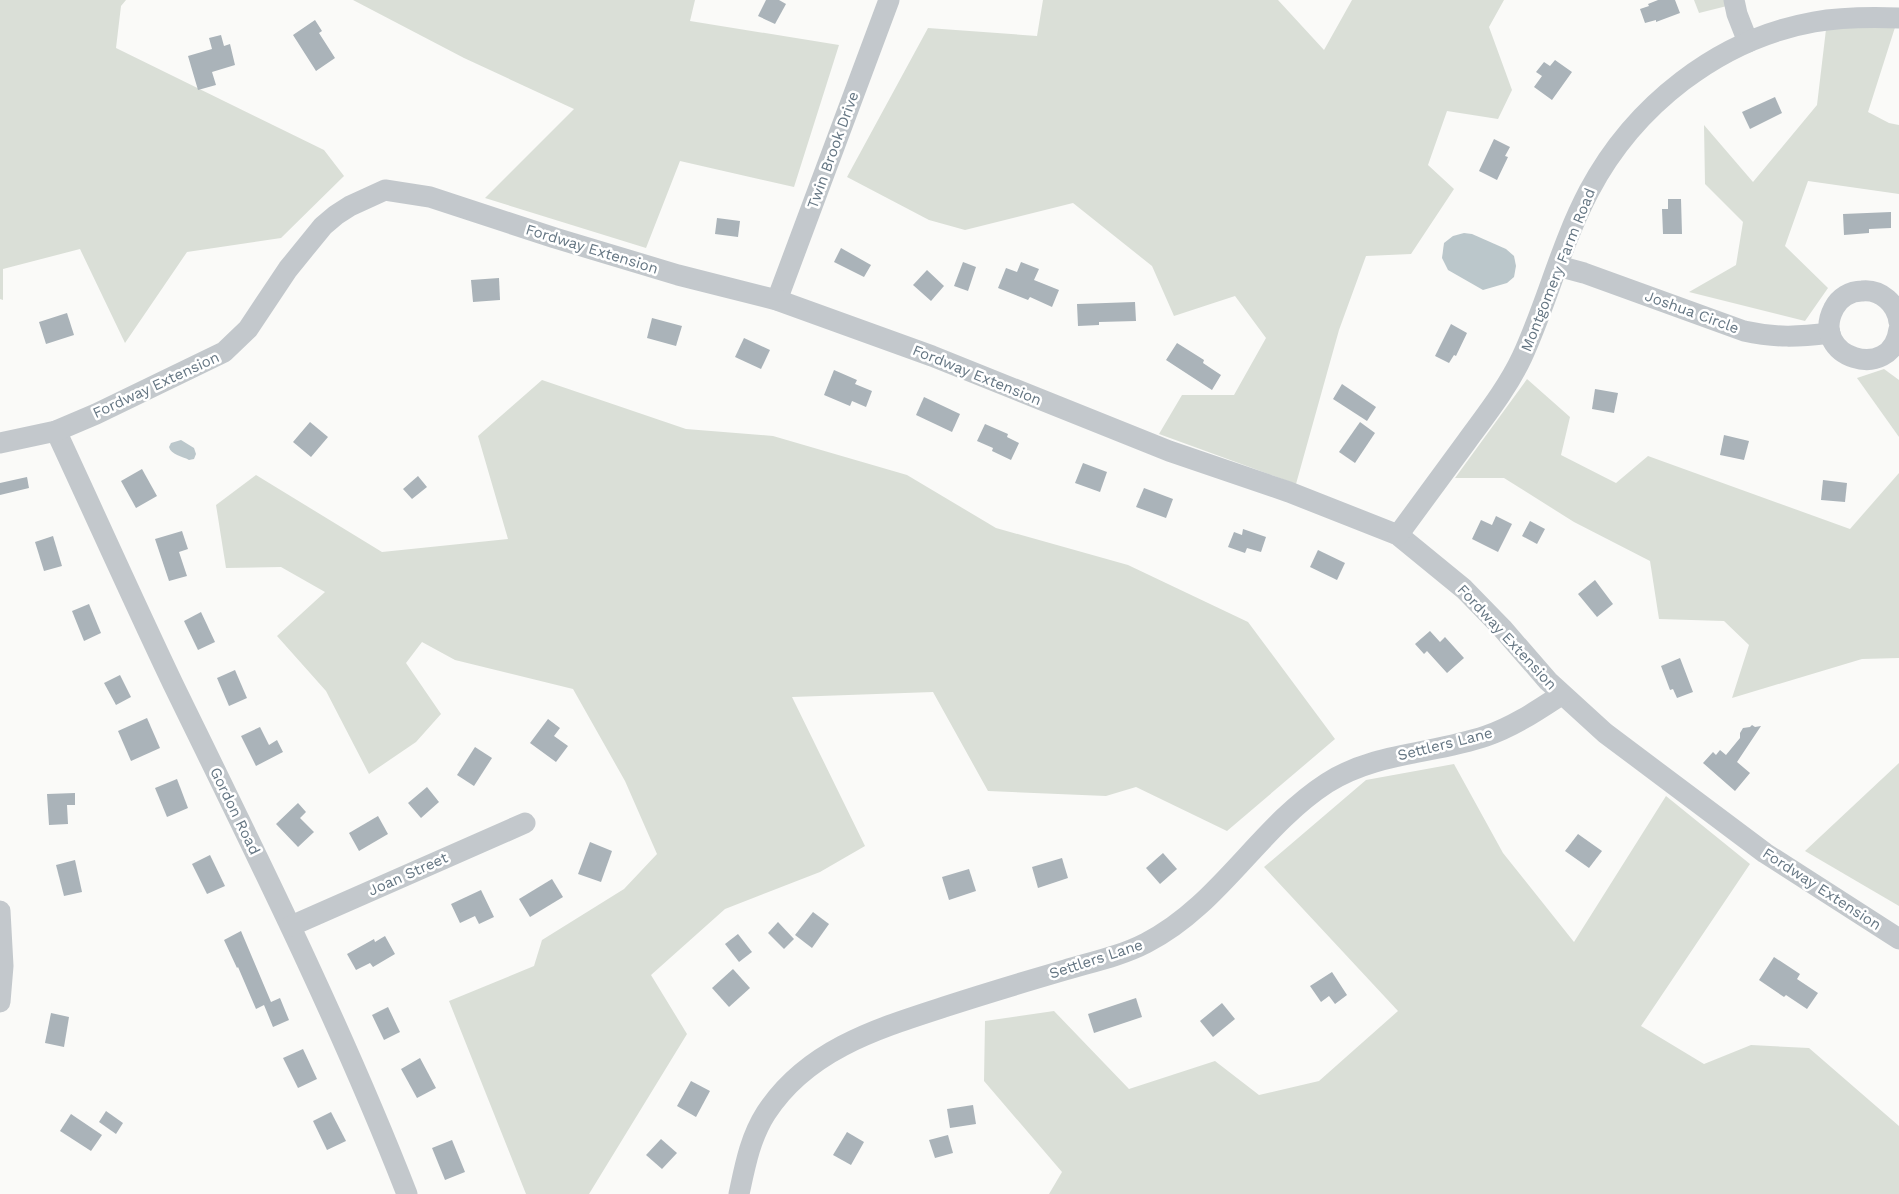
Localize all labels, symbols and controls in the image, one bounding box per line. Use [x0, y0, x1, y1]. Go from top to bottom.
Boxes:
street label: Twin Brook Drive [803, 89, 863, 211]
street label: Montgomery Farm Road [1517, 186, 1599, 354]
street label: Fordway Extension [524, 220, 660, 278]
street label: Joshua Circle [1642, 287, 1742, 337]
street label: Fordway Extension [910, 341, 1044, 409]
street label: Fordway Extension [90, 348, 222, 422]
street label: Fordway Extension [1454, 581, 1560, 693]
street label: Settlers Lane [1396, 724, 1494, 764]
street label: Gordon Road [206, 764, 264, 858]
street label: Fordway Extension [1759, 844, 1885, 934]
street label: Joan Street [365, 848, 451, 900]
street label: Settlers Lane [1047, 935, 1145, 983]

